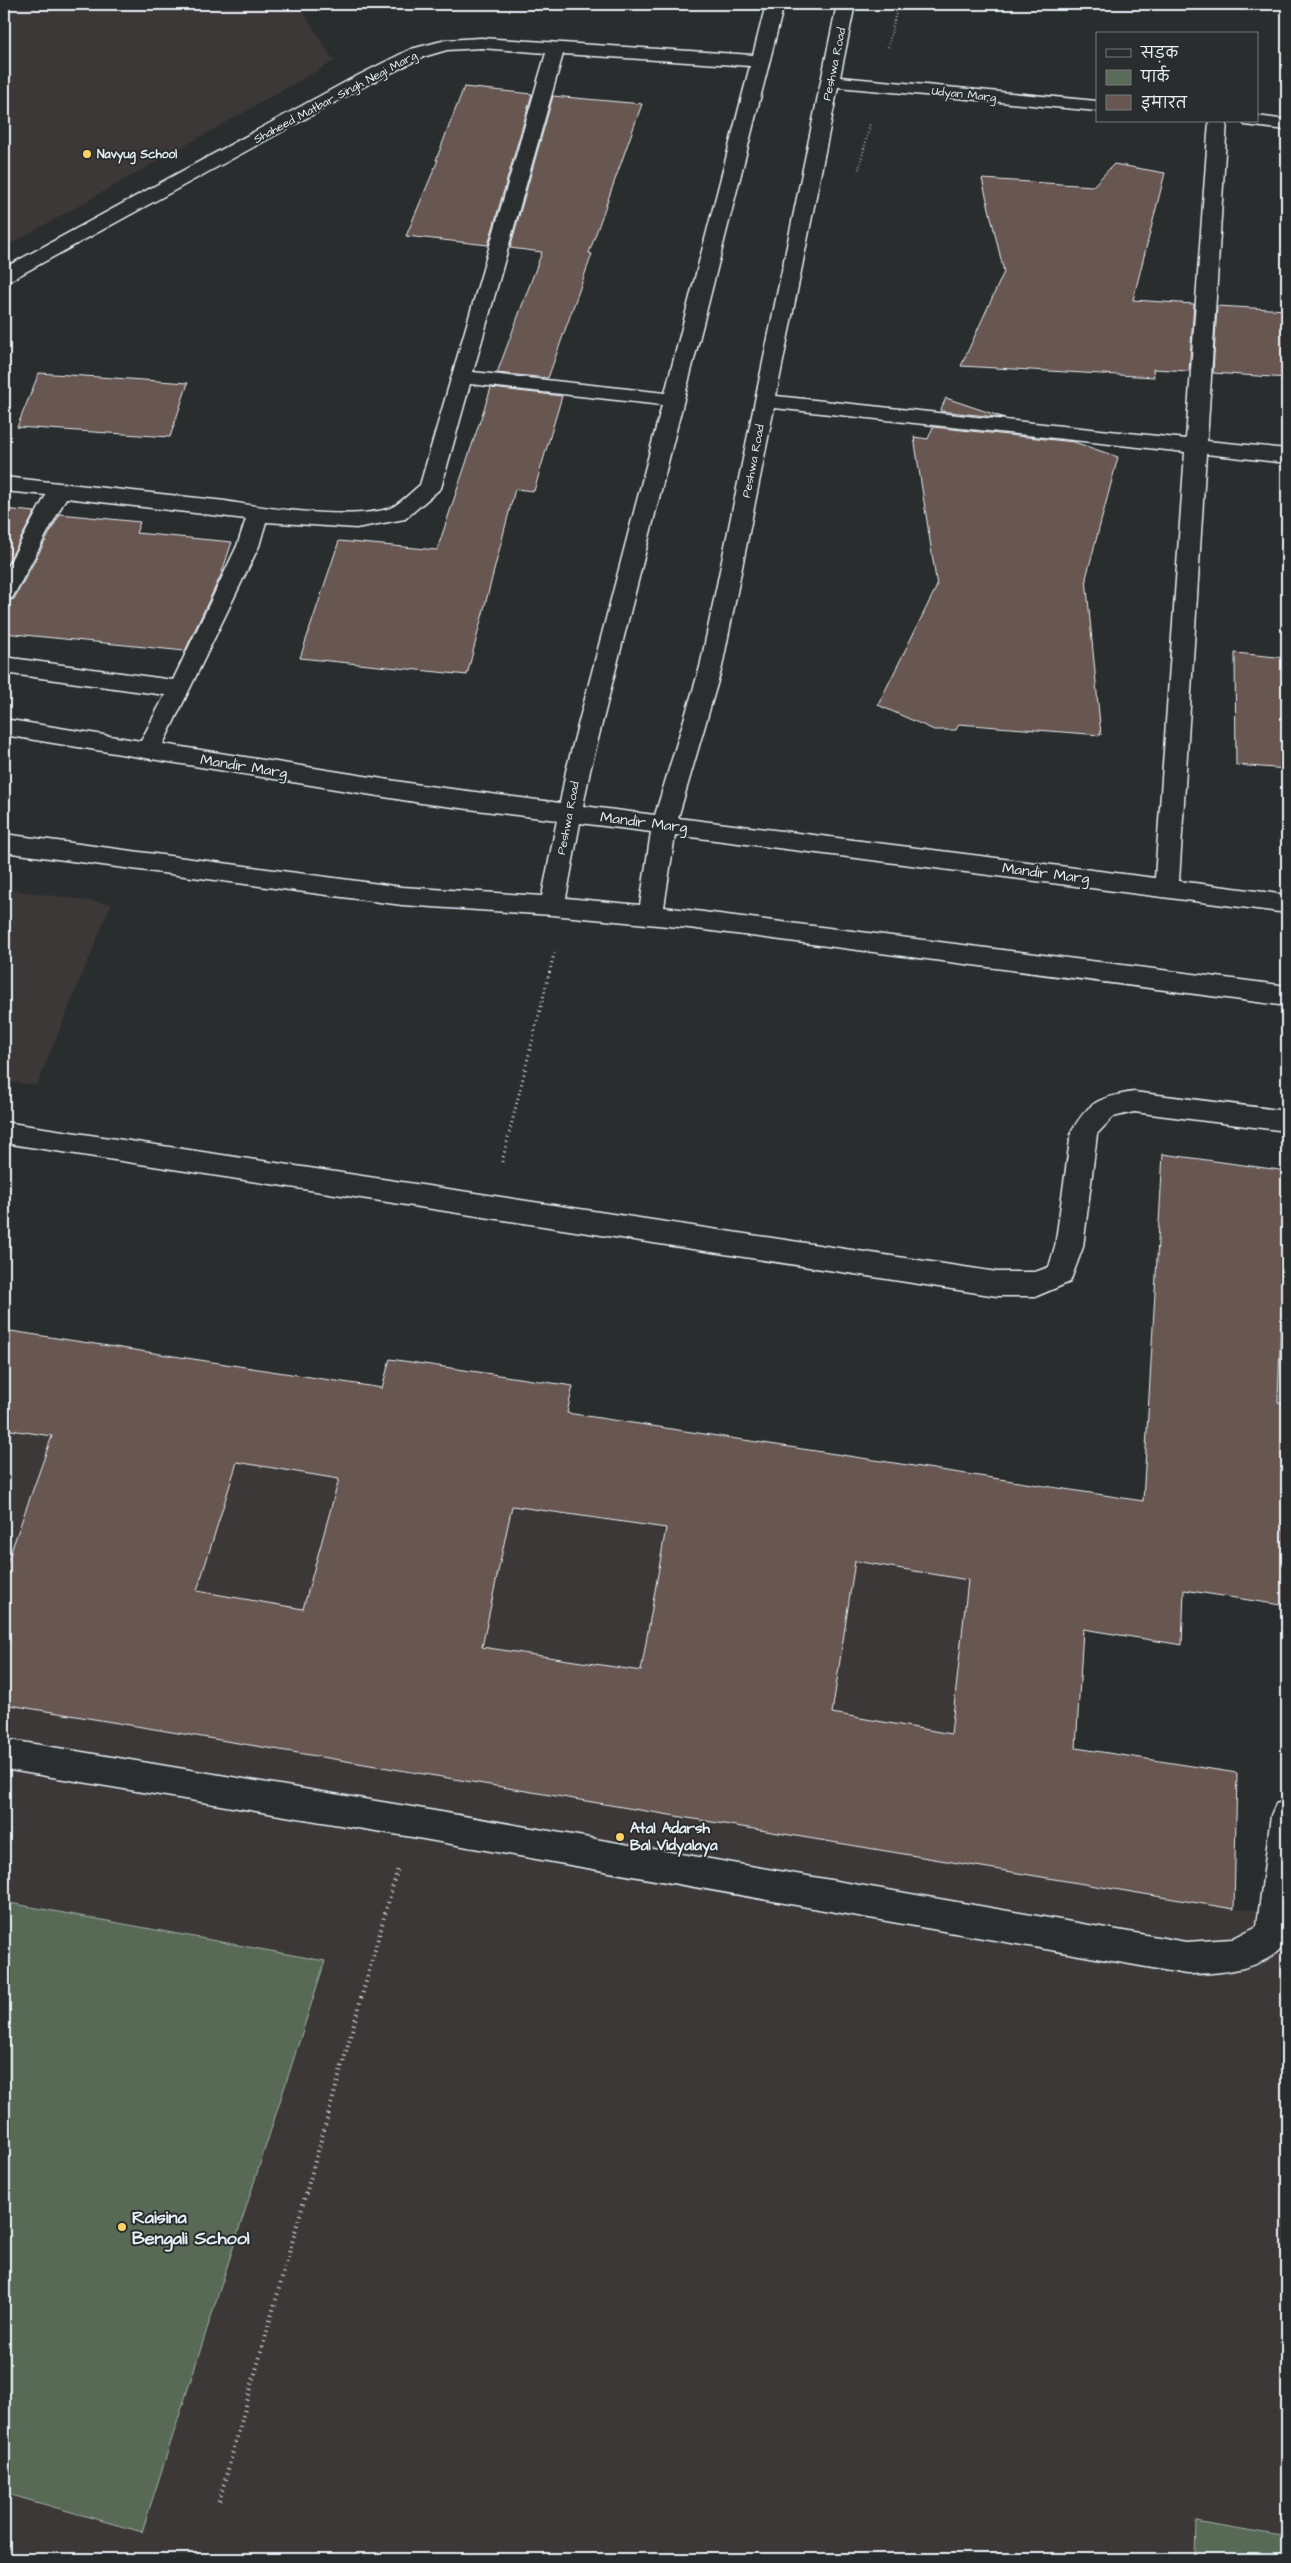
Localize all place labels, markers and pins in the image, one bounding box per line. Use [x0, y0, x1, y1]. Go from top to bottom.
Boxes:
place label: Navyug School [97, 146, 177, 165]
marker: Navyug School [81, 148, 93, 160]
place label: Atal Adarsh Bal Vidyalaya [630, 1818, 718, 1857]
marker: Atal Adarsh Bal Vidyalaya [614, 1831, 626, 1843]
place label: Raisina Bengali School [132, 2205, 250, 2252]
marker: Raisina Bengali School [116, 2221, 128, 2233]

